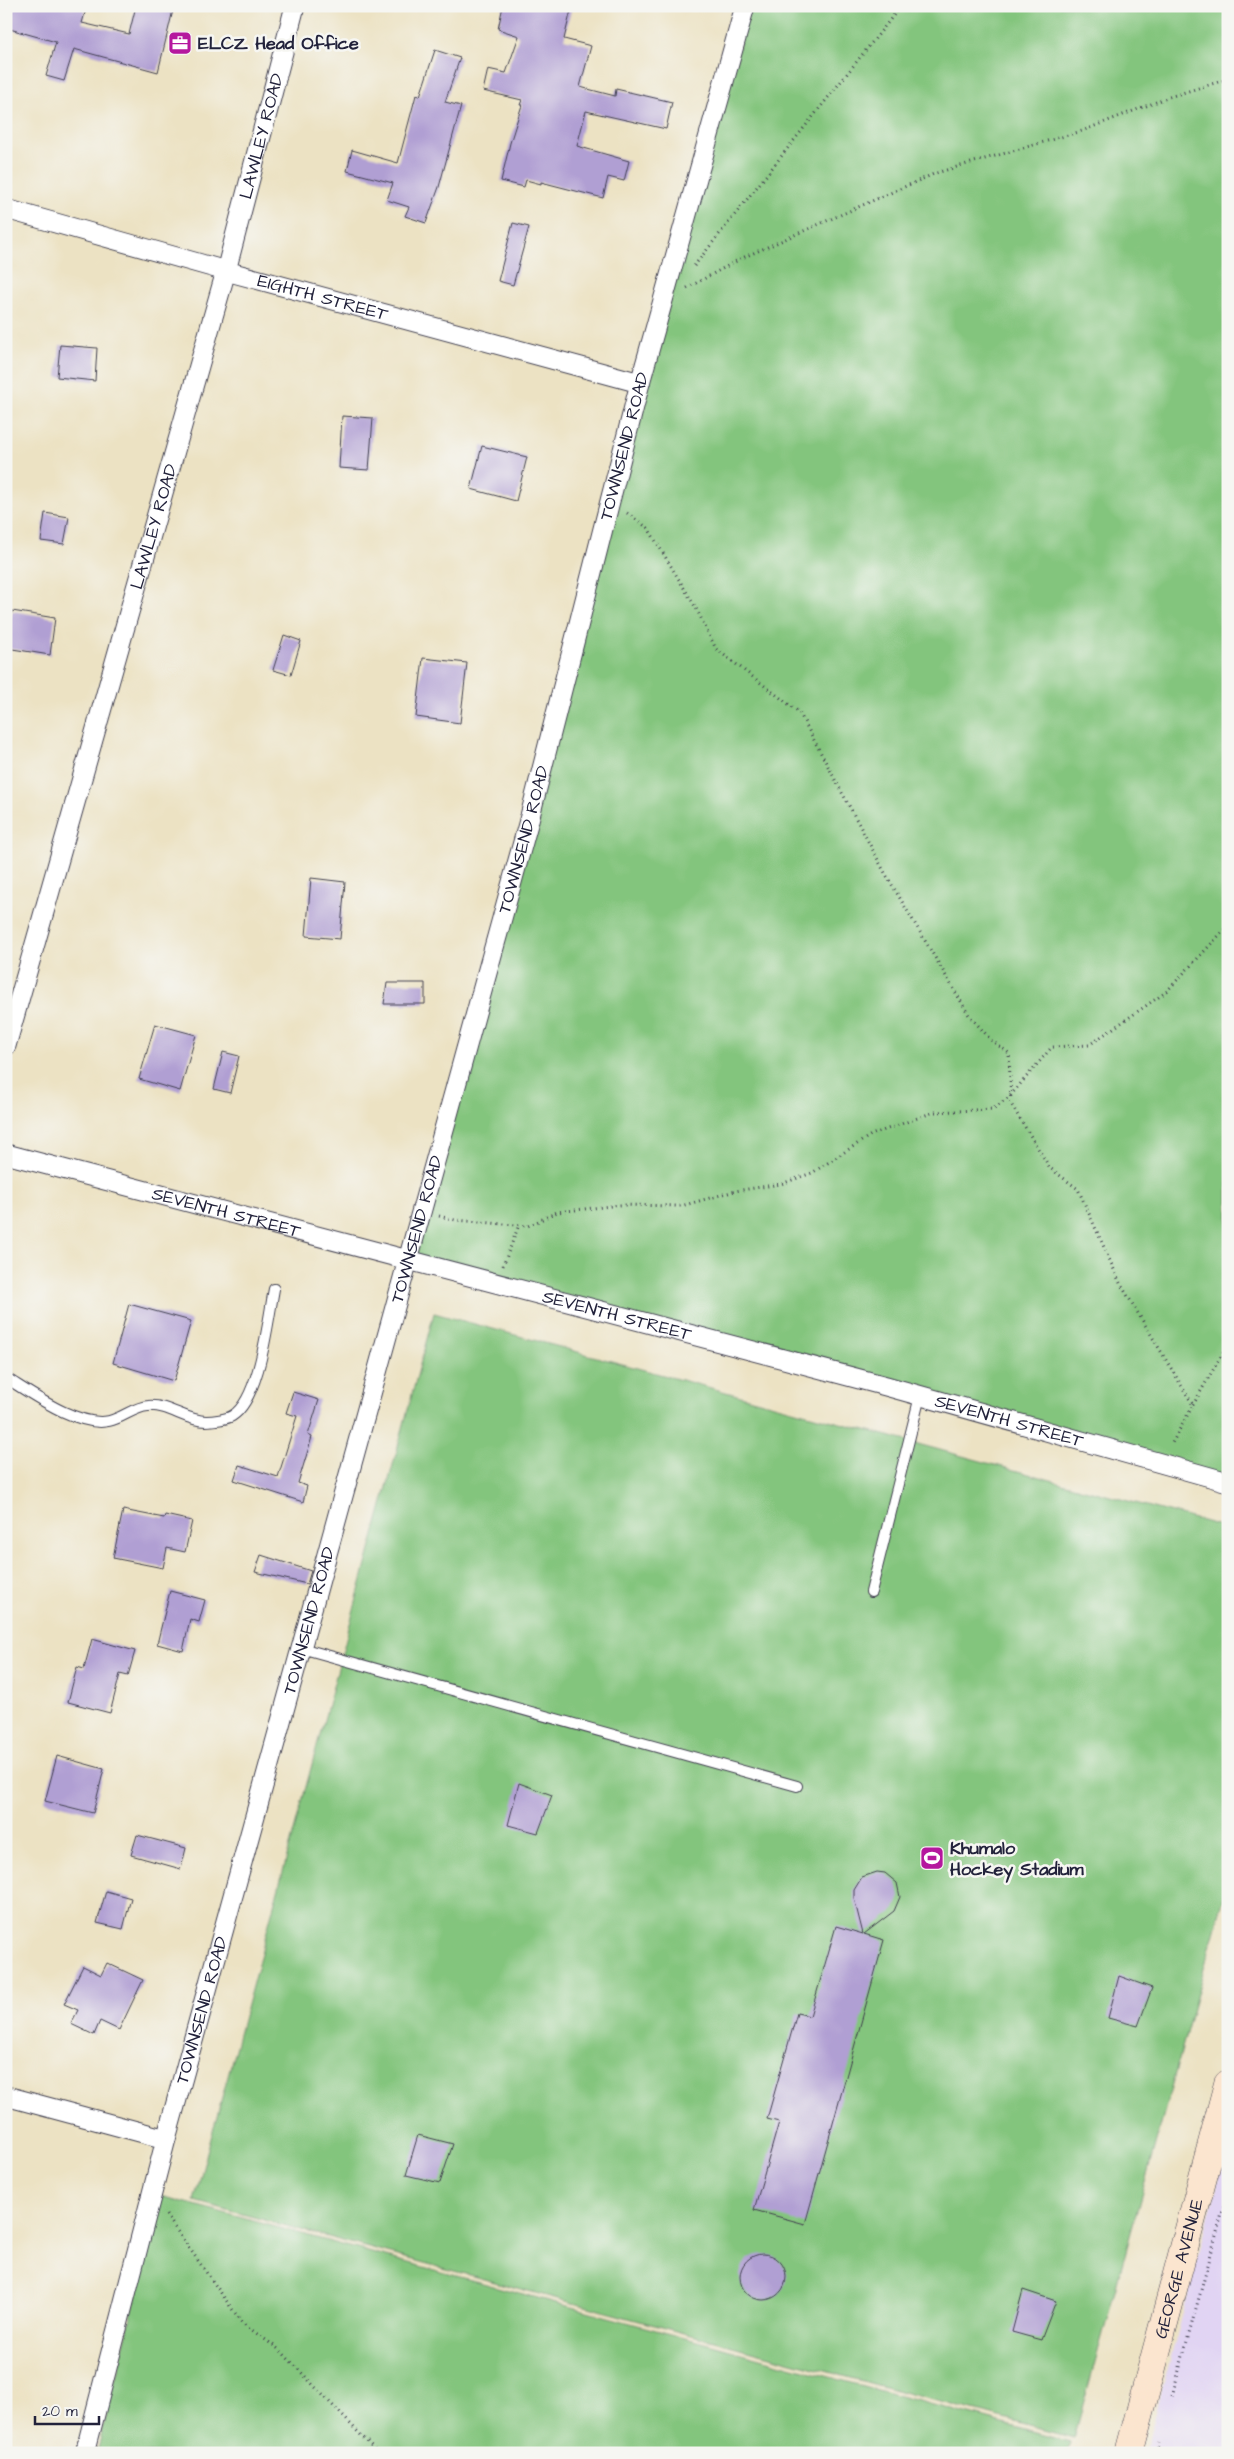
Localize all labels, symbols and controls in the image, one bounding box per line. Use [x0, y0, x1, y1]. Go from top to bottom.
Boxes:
office icon: ELCZ Head Office [167, 30, 193, 56]
place label: ELCZ Head Office [198, 31, 359, 56]
street label: LAWLEY ROAD [233, 70, 290, 202]
street label: EIGHTH STREET [255, 268, 392, 327]
street label: TOWNSEND ROAD [593, 369, 655, 523]
street label: LAWLEY ROAD [124, 461, 183, 592]
street label: TOWNSEND ROAD [491, 763, 555, 916]
street label: TOWNSEND ROAD [384, 1152, 449, 1306]
street label: SEVENTH STREET [149, 1181, 304, 1244]
street label: SEVENTH STREET [540, 1284, 695, 1347]
street label: SEVENTH STREET [932, 1388, 1087, 1453]
street label: TOWNSEND ROAD [276, 1544, 341, 1697]
place label: Khumalo Hockey Stadium [950, 1836, 1084, 1883]
sports icon: Khumalo Hockey Stadium [919, 1845, 945, 1871]
street label: TOWNSEND ROAD [169, 1933, 234, 2087]
street label: GEORGE AVENUE [1148, 2195, 1209, 2341]
scale bar [35, 2394, 99, 2426]
text: 20 m [42, 2401, 78, 2422]

